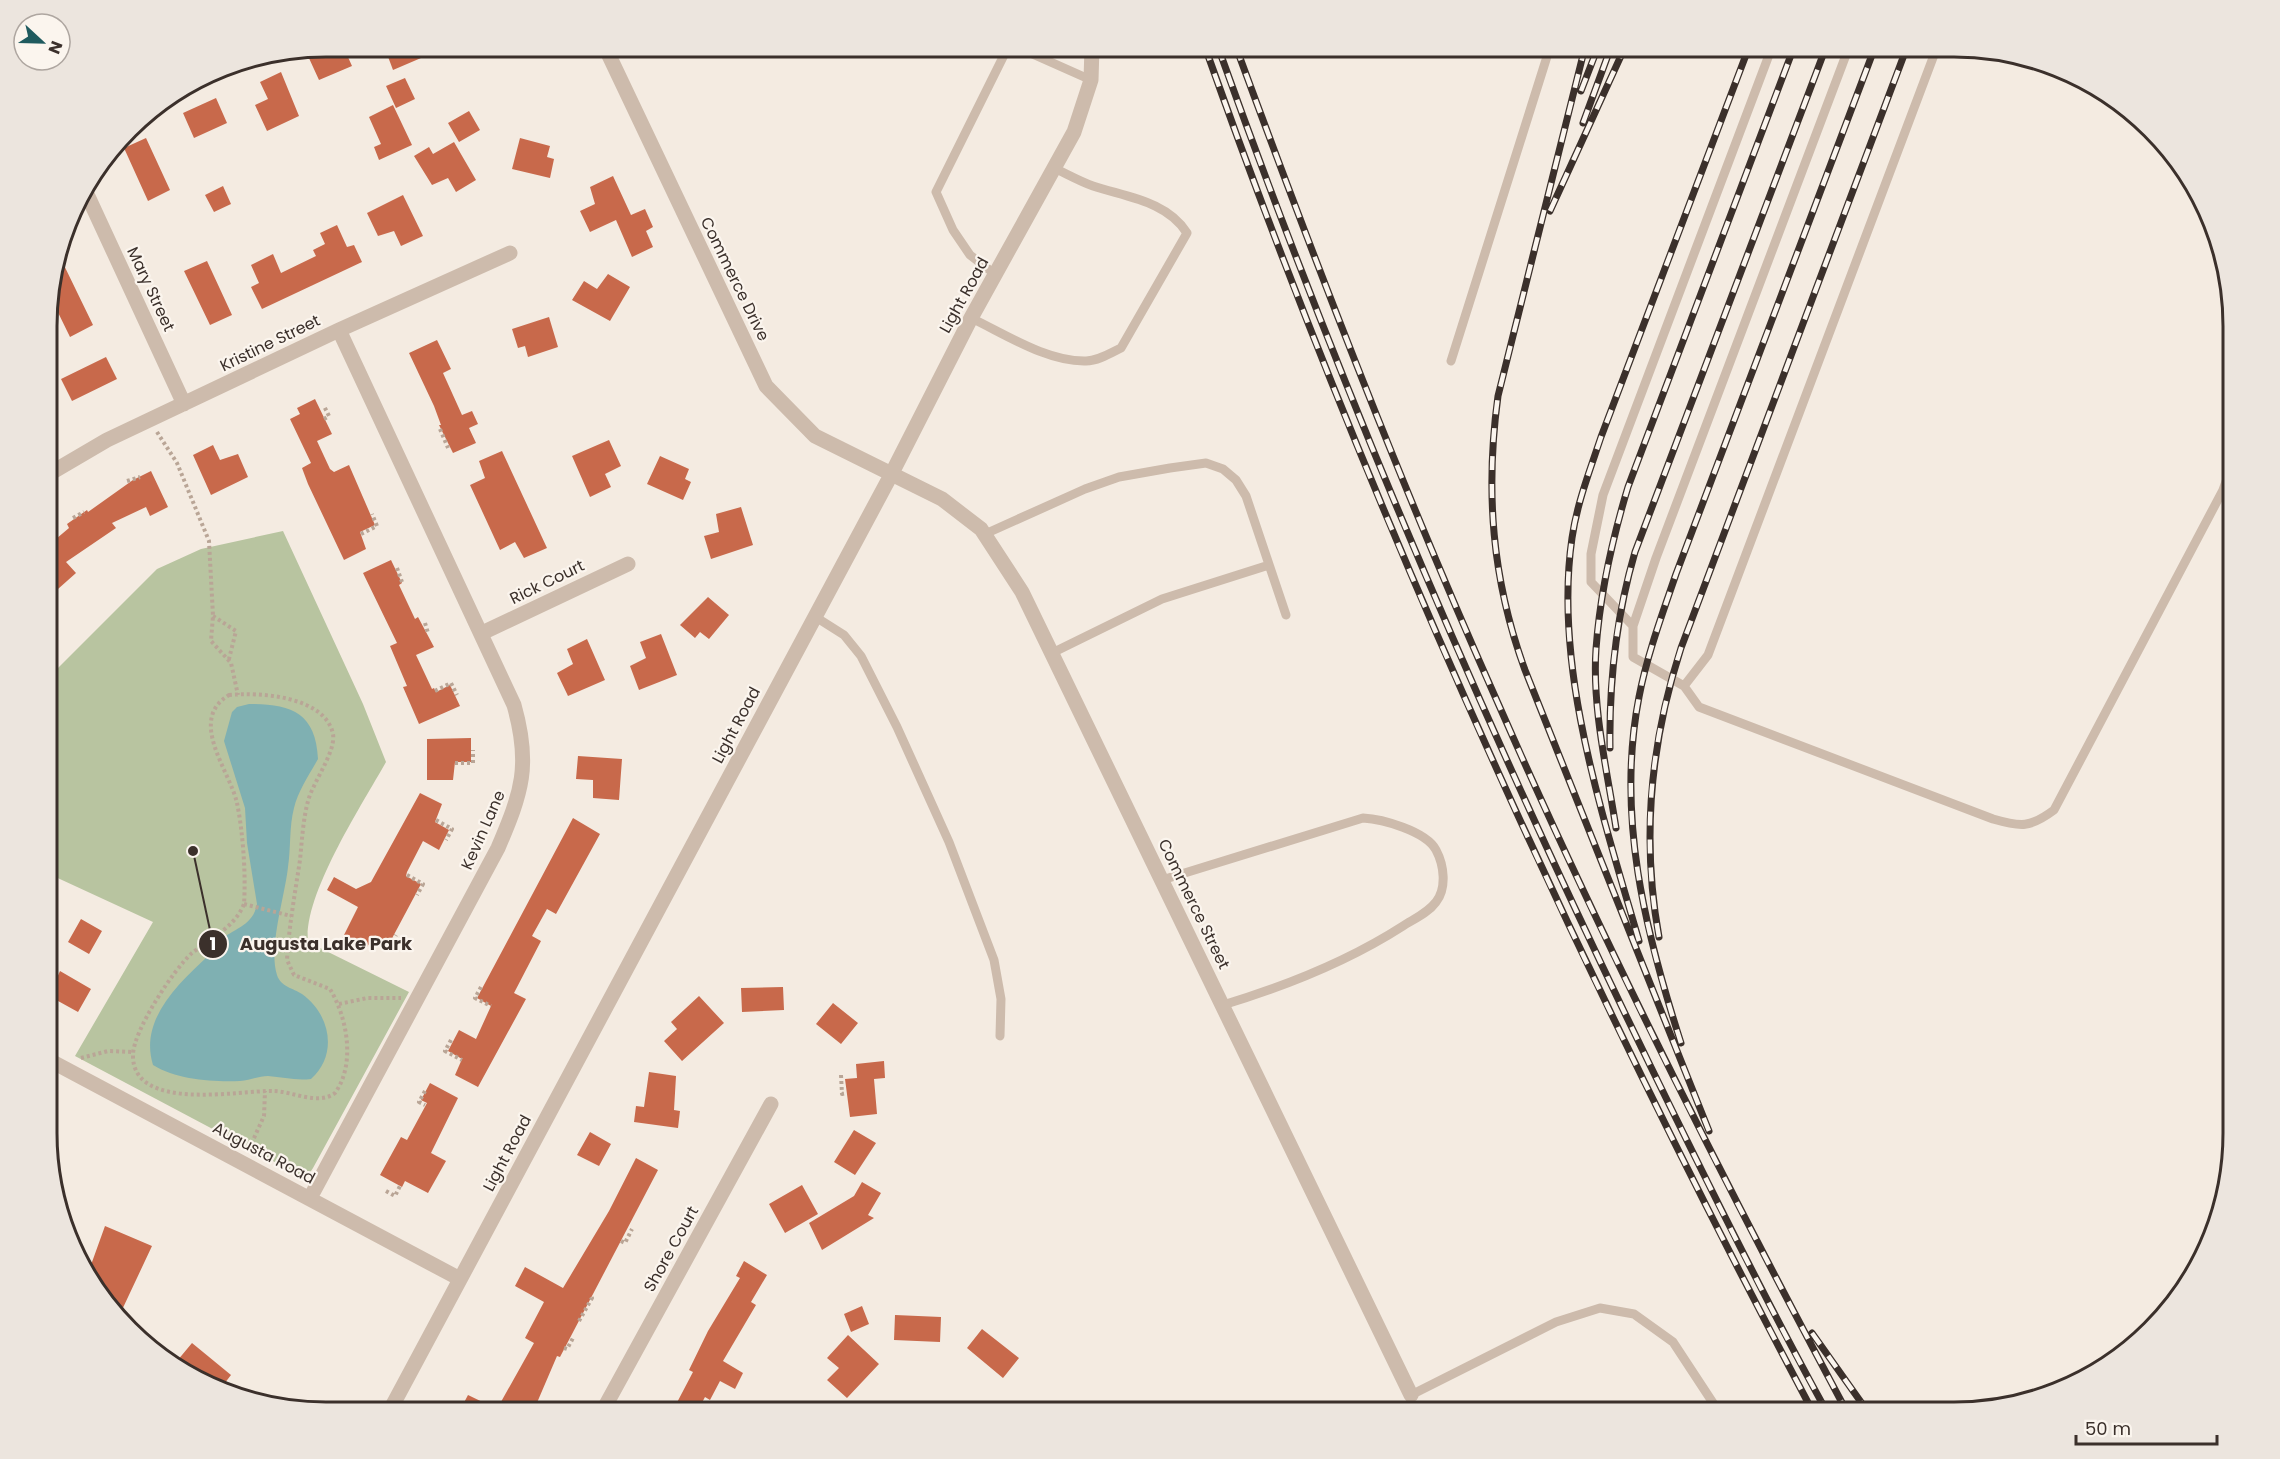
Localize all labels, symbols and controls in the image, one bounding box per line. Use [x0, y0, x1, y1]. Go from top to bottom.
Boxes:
north arrow [12, 12, 72, 72]
text: N [43, 38, 68, 57]
street label: Commerce Drive [695, 213, 775, 345]
street label: Mary Street [121, 243, 181, 335]
street label: Light Road [934, 253, 994, 337]
street label: Kristine Street [216, 309, 324, 377]
street label: Rick Court [506, 554, 588, 610]
street label: Light Road [706, 683, 766, 767]
street label: Kevin Lane [455, 787, 511, 873]
street label: Commerce Street [1152, 835, 1236, 973]
callout: Augusta Lake Park [198, 926, 425, 962]
text: 1 [210, 931, 216, 956]
text: Augusta Lake Park [240, 931, 413, 956]
street label: Light Road [477, 1111, 537, 1195]
street label: Augusta Road [209, 1116, 319, 1190]
street label: Shore Court [638, 1202, 704, 1296]
scale bar [2076, 1408, 2217, 1446]
text: 50 m [2085, 1416, 2131, 1441]

